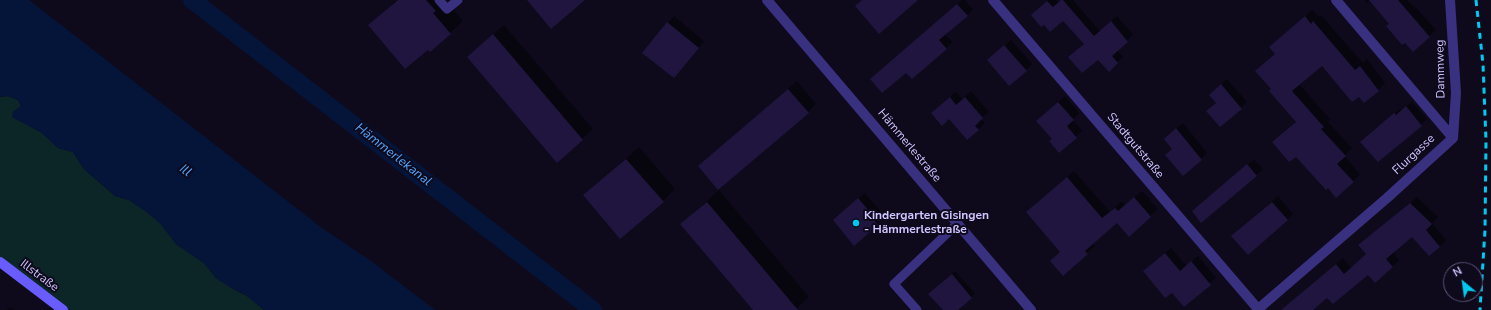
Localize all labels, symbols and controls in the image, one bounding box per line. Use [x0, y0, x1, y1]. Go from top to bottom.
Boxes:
street label: Dammweg [1433, 39, 1449, 99]
street label: Hämmerlestraße [874, 107, 944, 185]
street label: Stadtgutstraße [1103, 110, 1167, 182]
water label: Hämmerlekanal [352, 120, 434, 190]
street label: Flurgasse [1390, 132, 1438, 178]
water label: Ill [176, 161, 194, 181]
place label: Kindergarten Gisingen - Hämmerlestraße [864, 209, 989, 237]
marker: Kindergarten Gisingen - Hämmerlestraße [851, 218, 861, 228]
street label: Illstraße [17, 257, 61, 295]
north arrow [1443, 262, 1483, 302]
text: N [1450, 263, 1465, 281]

